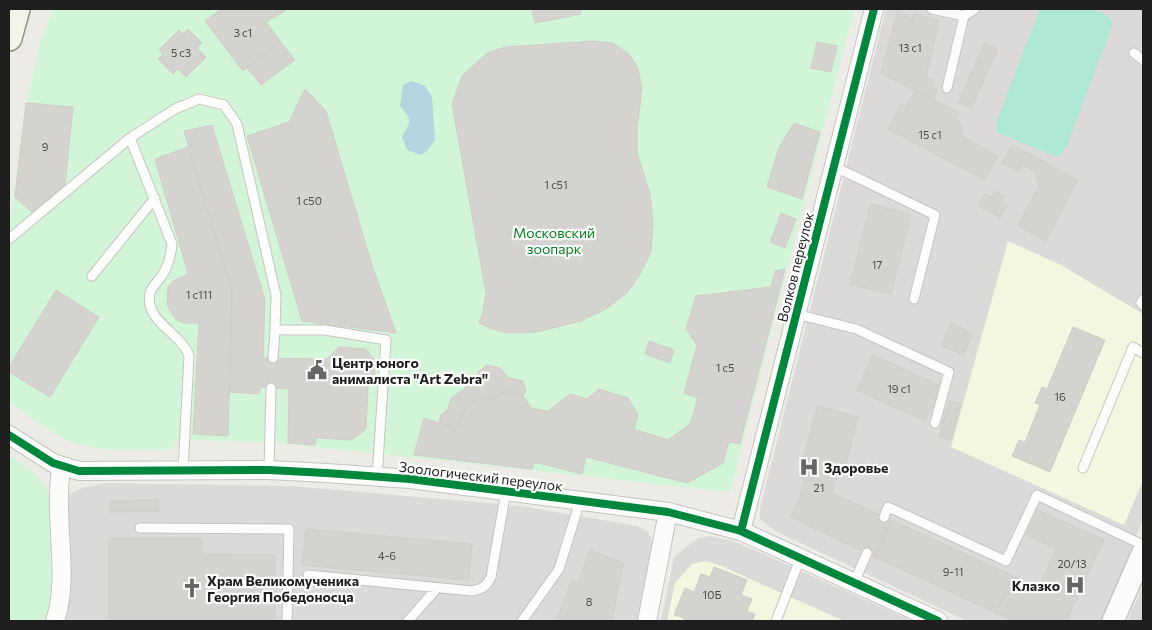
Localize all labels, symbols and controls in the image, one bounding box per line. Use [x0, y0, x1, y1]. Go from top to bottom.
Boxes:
house number: 3 с1 [234, 26, 252, 39]
house number: 13 с1 [898, 41, 922, 54]
house number: 5 с3 [171, 46, 191, 59]
house number: 15 с1 [918, 128, 942, 141]
house number: 9 [42, 140, 49, 153]
house number: 1 с51 [544, 178, 568, 191]
house number: 1 с50 [296, 194, 322, 207]
street label: Волков переулок [773, 210, 817, 324]
park label: Московский зоопарк [513, 224, 595, 257]
house number: 17 [872, 258, 882, 271]
house number: 1 с111 [186, 288, 212, 301]
place label: Центр юного анималиста "Art Zebra" [332, 354, 488, 387]
public building icon: Центр юного анималиста "Art Zebra" [306, 359, 328, 381]
house number: 1 с5 [716, 361, 734, 374]
house number: 19 с1 [887, 382, 911, 395]
house number: 16 [1054, 390, 1066, 403]
hospital icon: Здоровье [798, 456, 820, 478]
street label: Зоологический переулок [398, 458, 564, 495]
place label: Здоровье [824, 459, 888, 476]
house number: 21 [814, 481, 824, 494]
house number: 4-6 [378, 549, 396, 562]
house number: 20/13 [1058, 557, 1086, 570]
house number: 9-11 [943, 565, 963, 578]
place label: Храм Великомученика Георгия Победоносца [207, 572, 359, 605]
hospital icon: Клазко [1064, 574, 1086, 596]
church icon: Храм Великомученика Георгия Победоносца [181, 577, 203, 599]
place label: Клазко [1012, 577, 1060, 594]
house number: 10Б [703, 588, 721, 601]
house number: 8 [586, 595, 593, 608]

